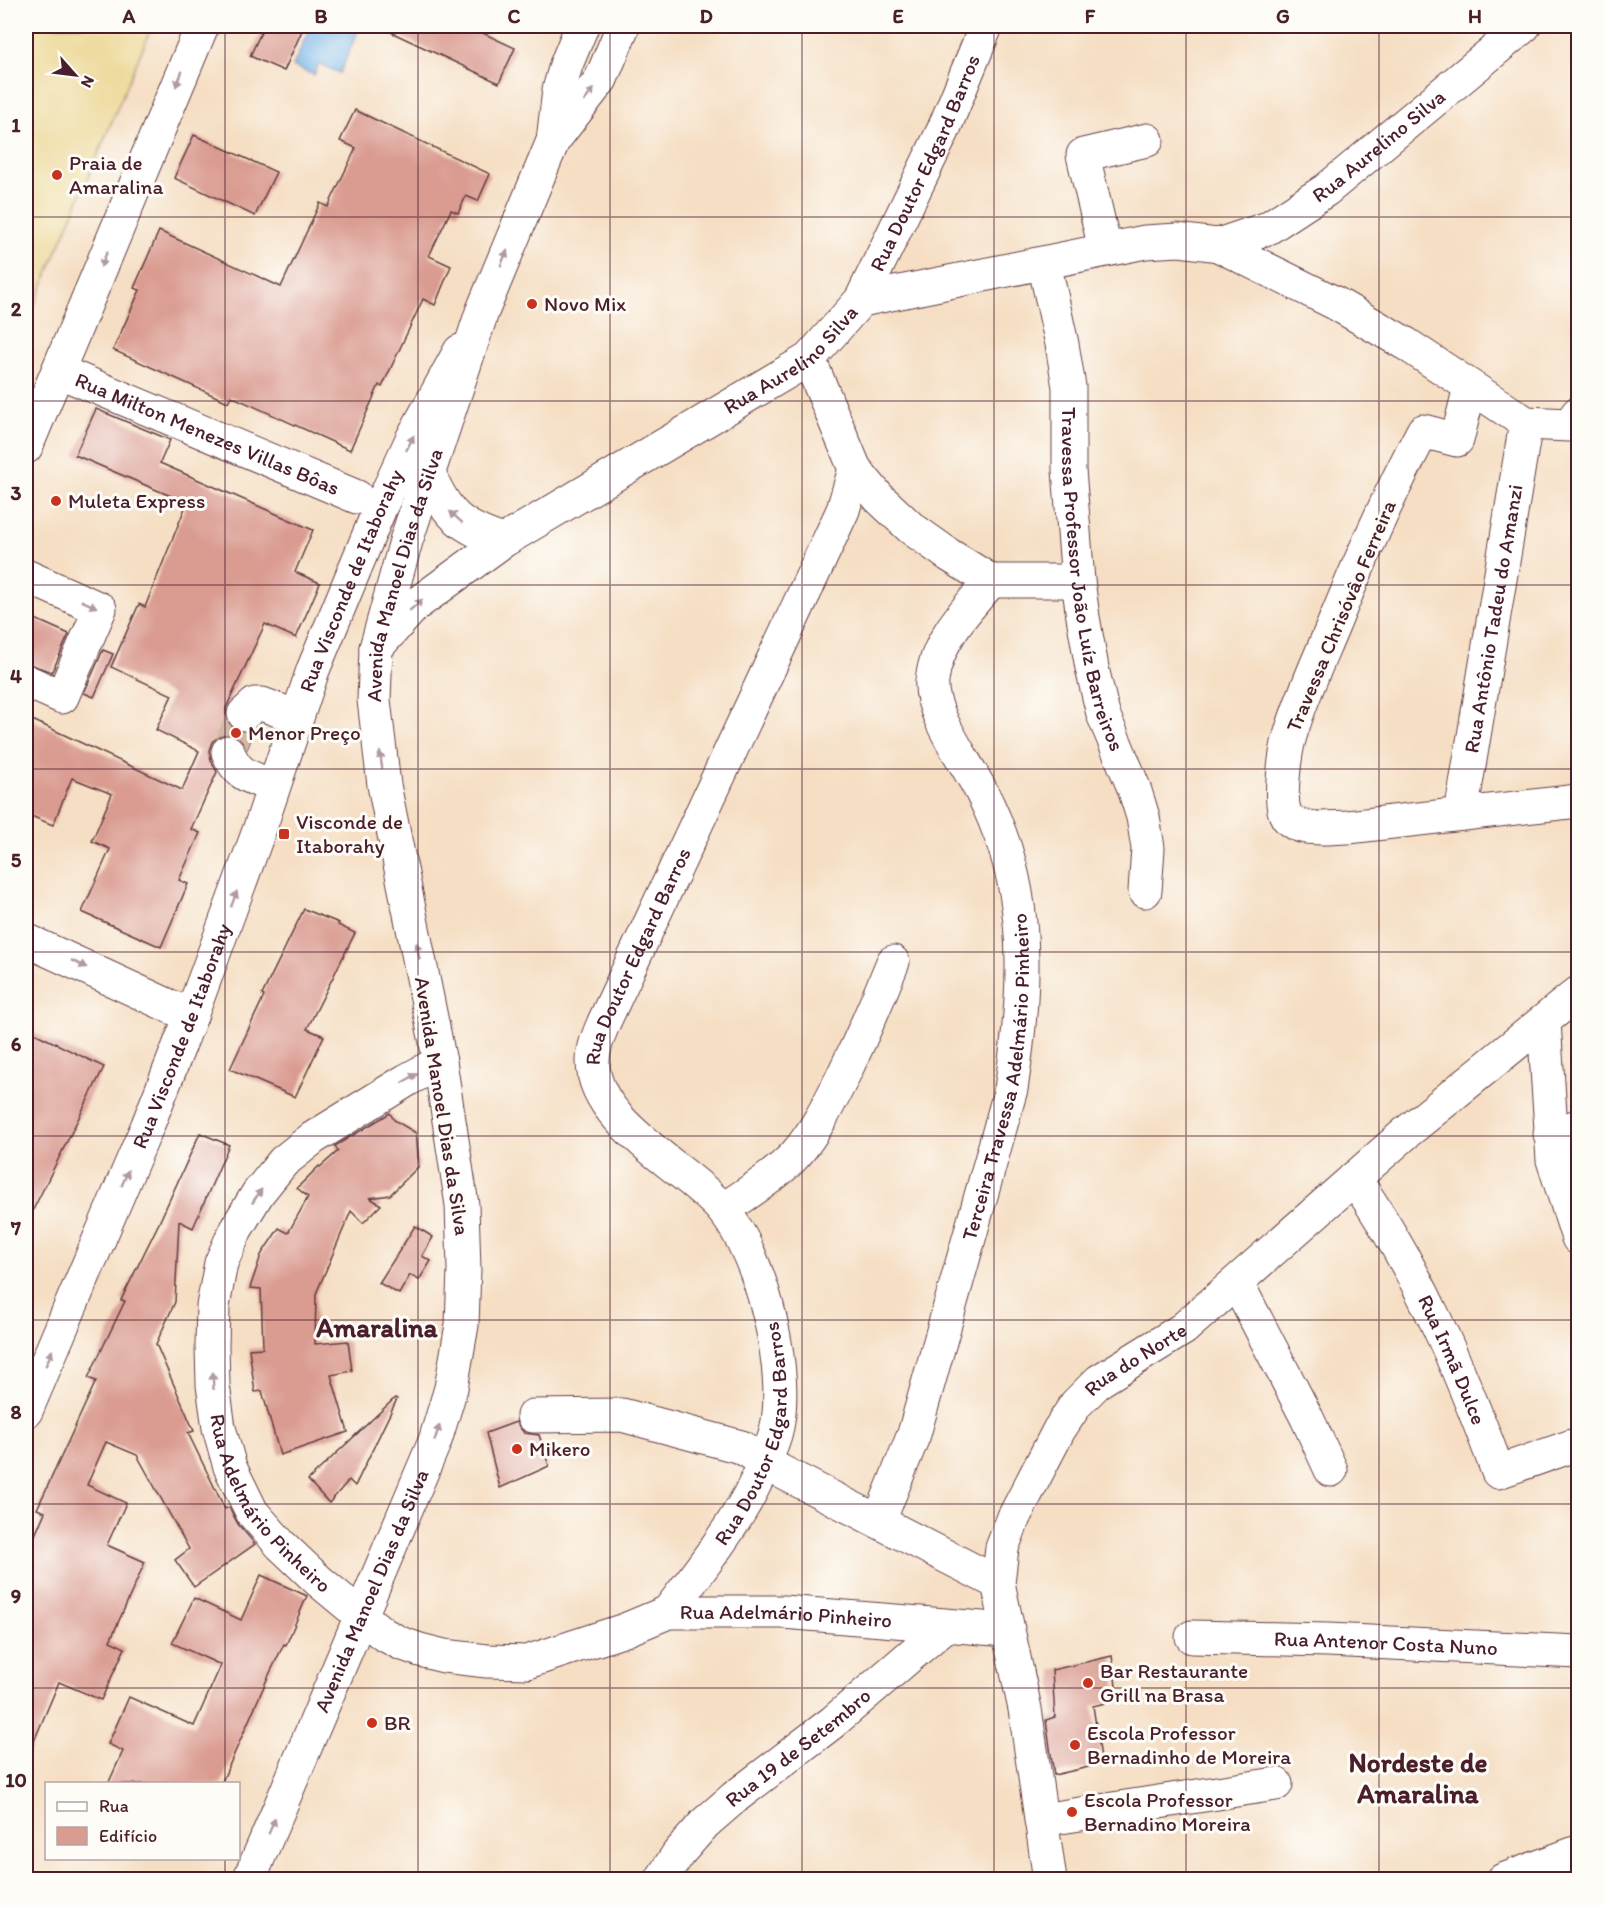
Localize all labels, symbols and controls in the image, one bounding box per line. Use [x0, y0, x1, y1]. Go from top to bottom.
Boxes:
text: A [122, 4, 136, 28]
text: B [315, 4, 328, 28]
text: C [508, 4, 521, 28]
text: D [699, 4, 713, 28]
text: E [892, 4, 904, 28]
text: F [1085, 4, 1096, 28]
text: G [1276, 4, 1290, 28]
text: H [1468, 4, 1482, 28]
north arrow [45, 45, 105, 105]
street label: Rua Doutor Edgard Barros [864, 51, 985, 275]
one-way arrow [175, 71, 184, 88]
text: N [77, 73, 99, 91]
street label: Rua Aurelino Silva [1307, 84, 1450, 208]
one-way arrow [583, 87, 595, 103]
text: 1 [11, 113, 21, 137]
place label: Praia de Amaralina [69, 150, 163, 199]
marker: Praia de Amaralina [50, 168, 64, 182]
one-way arrow [500, 249, 509, 267]
one-way arrow [99, 251, 109, 269]
place label: Novo Mix [544, 291, 626, 316]
text: 2 [11, 297, 22, 321]
marker: Novo Mix [525, 297, 539, 311]
street label: Rua Aurelino Silva [719, 300, 863, 419]
street label: Rua Milton Menezes Villas Bôas [71, 367, 343, 500]
street label: Travessa Professor João Luíz Barreiros [1057, 407, 1130, 755]
one-way arrow [406, 435, 415, 452]
street label: Avenida Manoel Dias da Silva [361, 445, 448, 702]
street label: Rua Visconde de Itaborahy [293, 465, 408, 695]
text: 3 [11, 481, 22, 505]
street label: Rua Antônio Tadeu do Amanzi [1458, 482, 1528, 755]
place label: Muleta Express [68, 488, 205, 513]
marker: Muleta Express [49, 494, 63, 508]
street label: Travessa Chrisóvâo Ferreira [1280, 496, 1401, 736]
one-way arrow [449, 511, 464, 524]
one-way arrow [80, 599, 98, 609]
one-way arrow [408, 599, 423, 612]
text: 4 [10, 664, 22, 688]
place label: Menor Preço [248, 720, 361, 745]
marker: Menor Preço [229, 726, 243, 740]
one-way arrow [376, 750, 385, 769]
place label: Visconde de Itaborahy [296, 809, 403, 858]
marker: Visconde de Itaborahy [277, 827, 291, 841]
street label: Rua Doutor Edgard Barros [580, 843, 696, 1066]
text: 5 [11, 848, 22, 872]
one-way arrow [229, 889, 239, 907]
street label: Terceira Travessa Adelmário Pinheiro [956, 912, 1034, 1243]
street label: Rua Visconde de Itaborahy [126, 920, 236, 1152]
one-way arrow [412, 942, 422, 960]
one-way arrow [70, 960, 87, 969]
street label: Avenida Manoel Dias da Silva [410, 975, 475, 1237]
text: 6 [11, 1032, 22, 1056]
one-way arrow [402, 1073, 418, 1084]
one-way arrow [120, 1169, 130, 1187]
one-way arrow [251, 1188, 262, 1204]
text: 7 [10, 1216, 21, 1240]
street label: Rua Irmã Dulce [1413, 1290, 1492, 1428]
district label: Amaralina [315, 1311, 439, 1344]
street label: Rua do Norte [1078, 1317, 1191, 1401]
street label: Rua Doutor Edgard Barros [709, 1320, 792, 1550]
one-way arrow [44, 1349, 53, 1366]
one-way arrow [209, 1371, 218, 1390]
text: 8 [11, 1400, 22, 1424]
street label: Rua Adelmário Pinheiro [205, 1412, 336, 1598]
one-way arrow [433, 1424, 442, 1442]
place label: Mikero [529, 1436, 590, 1461]
marker: Mikero [510, 1442, 524, 1456]
street label: Avenida Manoel Dias da Silva [308, 1465, 434, 1716]
text: 9 [11, 1584, 21, 1608]
street label: Rua Adelmário Pinheiro [680, 1599, 893, 1633]
street label: Rua Antenor Costa Nuno [1274, 1626, 1498, 1660]
place label: Bar Restaurante Grill na Brasa [1100, 1658, 1248, 1707]
marker: Bar Restaurante Grill na Brasa [1081, 1676, 1095, 1690]
street label: Rua 19 de Setembro [720, 1682, 876, 1812]
place label: BR [384, 1710, 411, 1735]
marker: BR [365, 1716, 379, 1730]
place label: Escola Professor Bernadinho de Moreira [1087, 1720, 1291, 1769]
marker: Escola Professor Bernadinho de Moreira [1068, 1738, 1082, 1752]
district label: Nordeste de Amaralina [1349, 1746, 1487, 1810]
text: 10 [5, 1768, 27, 1792]
legend [45, 1782, 240, 1860]
place label: Escola Professor Bernadino Moreira [1084, 1787, 1251, 1836]
text: Rua [99, 1795, 129, 1817]
marker: Escola Professor Bernadino Moreira [1065, 1805, 1079, 1819]
one-way arrow [267, 1816, 277, 1834]
text: Edifício [99, 1825, 157, 1847]

